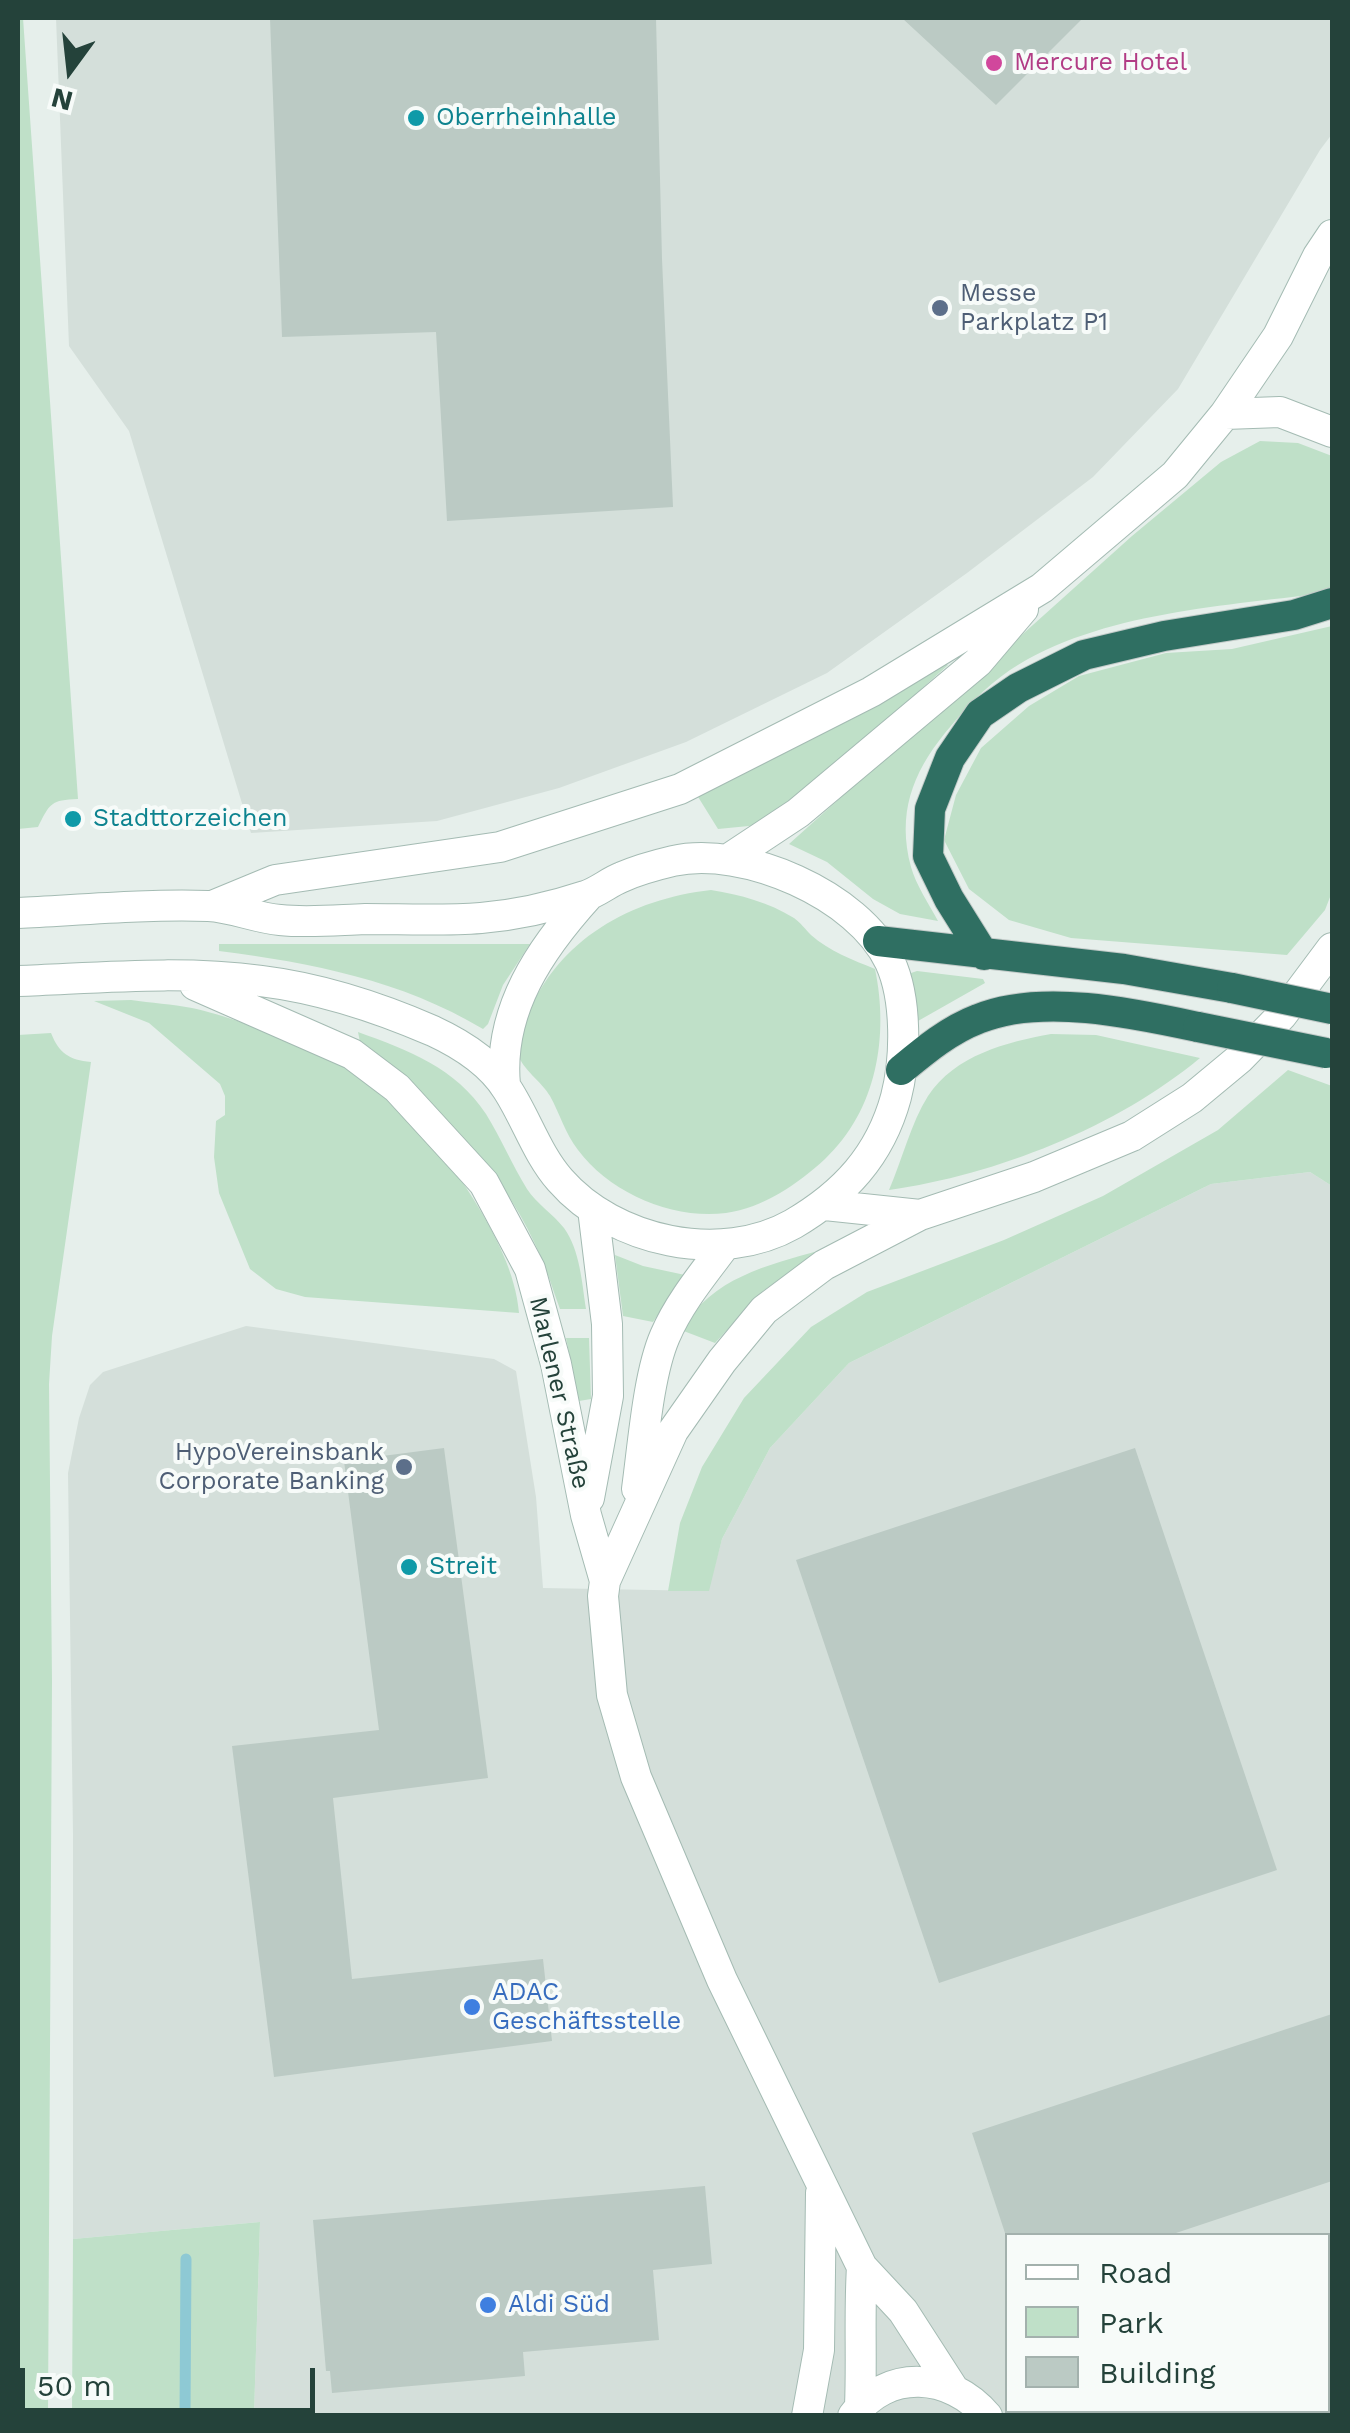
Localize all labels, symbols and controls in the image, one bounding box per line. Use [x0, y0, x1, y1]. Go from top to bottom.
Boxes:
north arrow [20, 20, 120, 120]
place label: Mercure Hotel [1014, 48, 1187, 78]
marker: Mercure Hotel [983, 52, 1005, 74]
text: N [48, 81, 76, 118]
place label: Oberrheinhalle [436, 103, 616, 133]
marker: Oberrheinhalle [405, 107, 427, 129]
place label: Messe Parkplatz P1 [960, 279, 1108, 338]
marker: Messe Parkplatz P1 [929, 297, 951, 319]
place label: Stadttorzeichen [93, 804, 287, 834]
marker: Stadttorzeichen [62, 808, 84, 830]
street label: Marlener Straße [522, 1294, 596, 1492]
place label: HypoVereinsbank Corporate Banking [159, 1438, 384, 1497]
marker: HypoVereinsbank Corporate Banking [393, 1456, 415, 1478]
place label: Streit [429, 1552, 497, 1582]
marker: Streit [398, 1556, 420, 1578]
place label: ADAC Geschäftsstelle [492, 1978, 681, 2037]
marker: ADAC Geschäftsstelle [461, 1996, 483, 2018]
legend [1005, 2233, 1330, 2413]
text: Road [1099, 2255, 1172, 2290]
place label: Aldi Süd [508, 2290, 610, 2320]
marker: Aldi Süd [477, 2294, 499, 2316]
text: Park [1099, 2305, 1164, 2340]
scale bar [25, 2348, 320, 2410]
text: Building [1099, 2355, 1216, 2390]
text: 50 m [37, 2368, 112, 2403]

